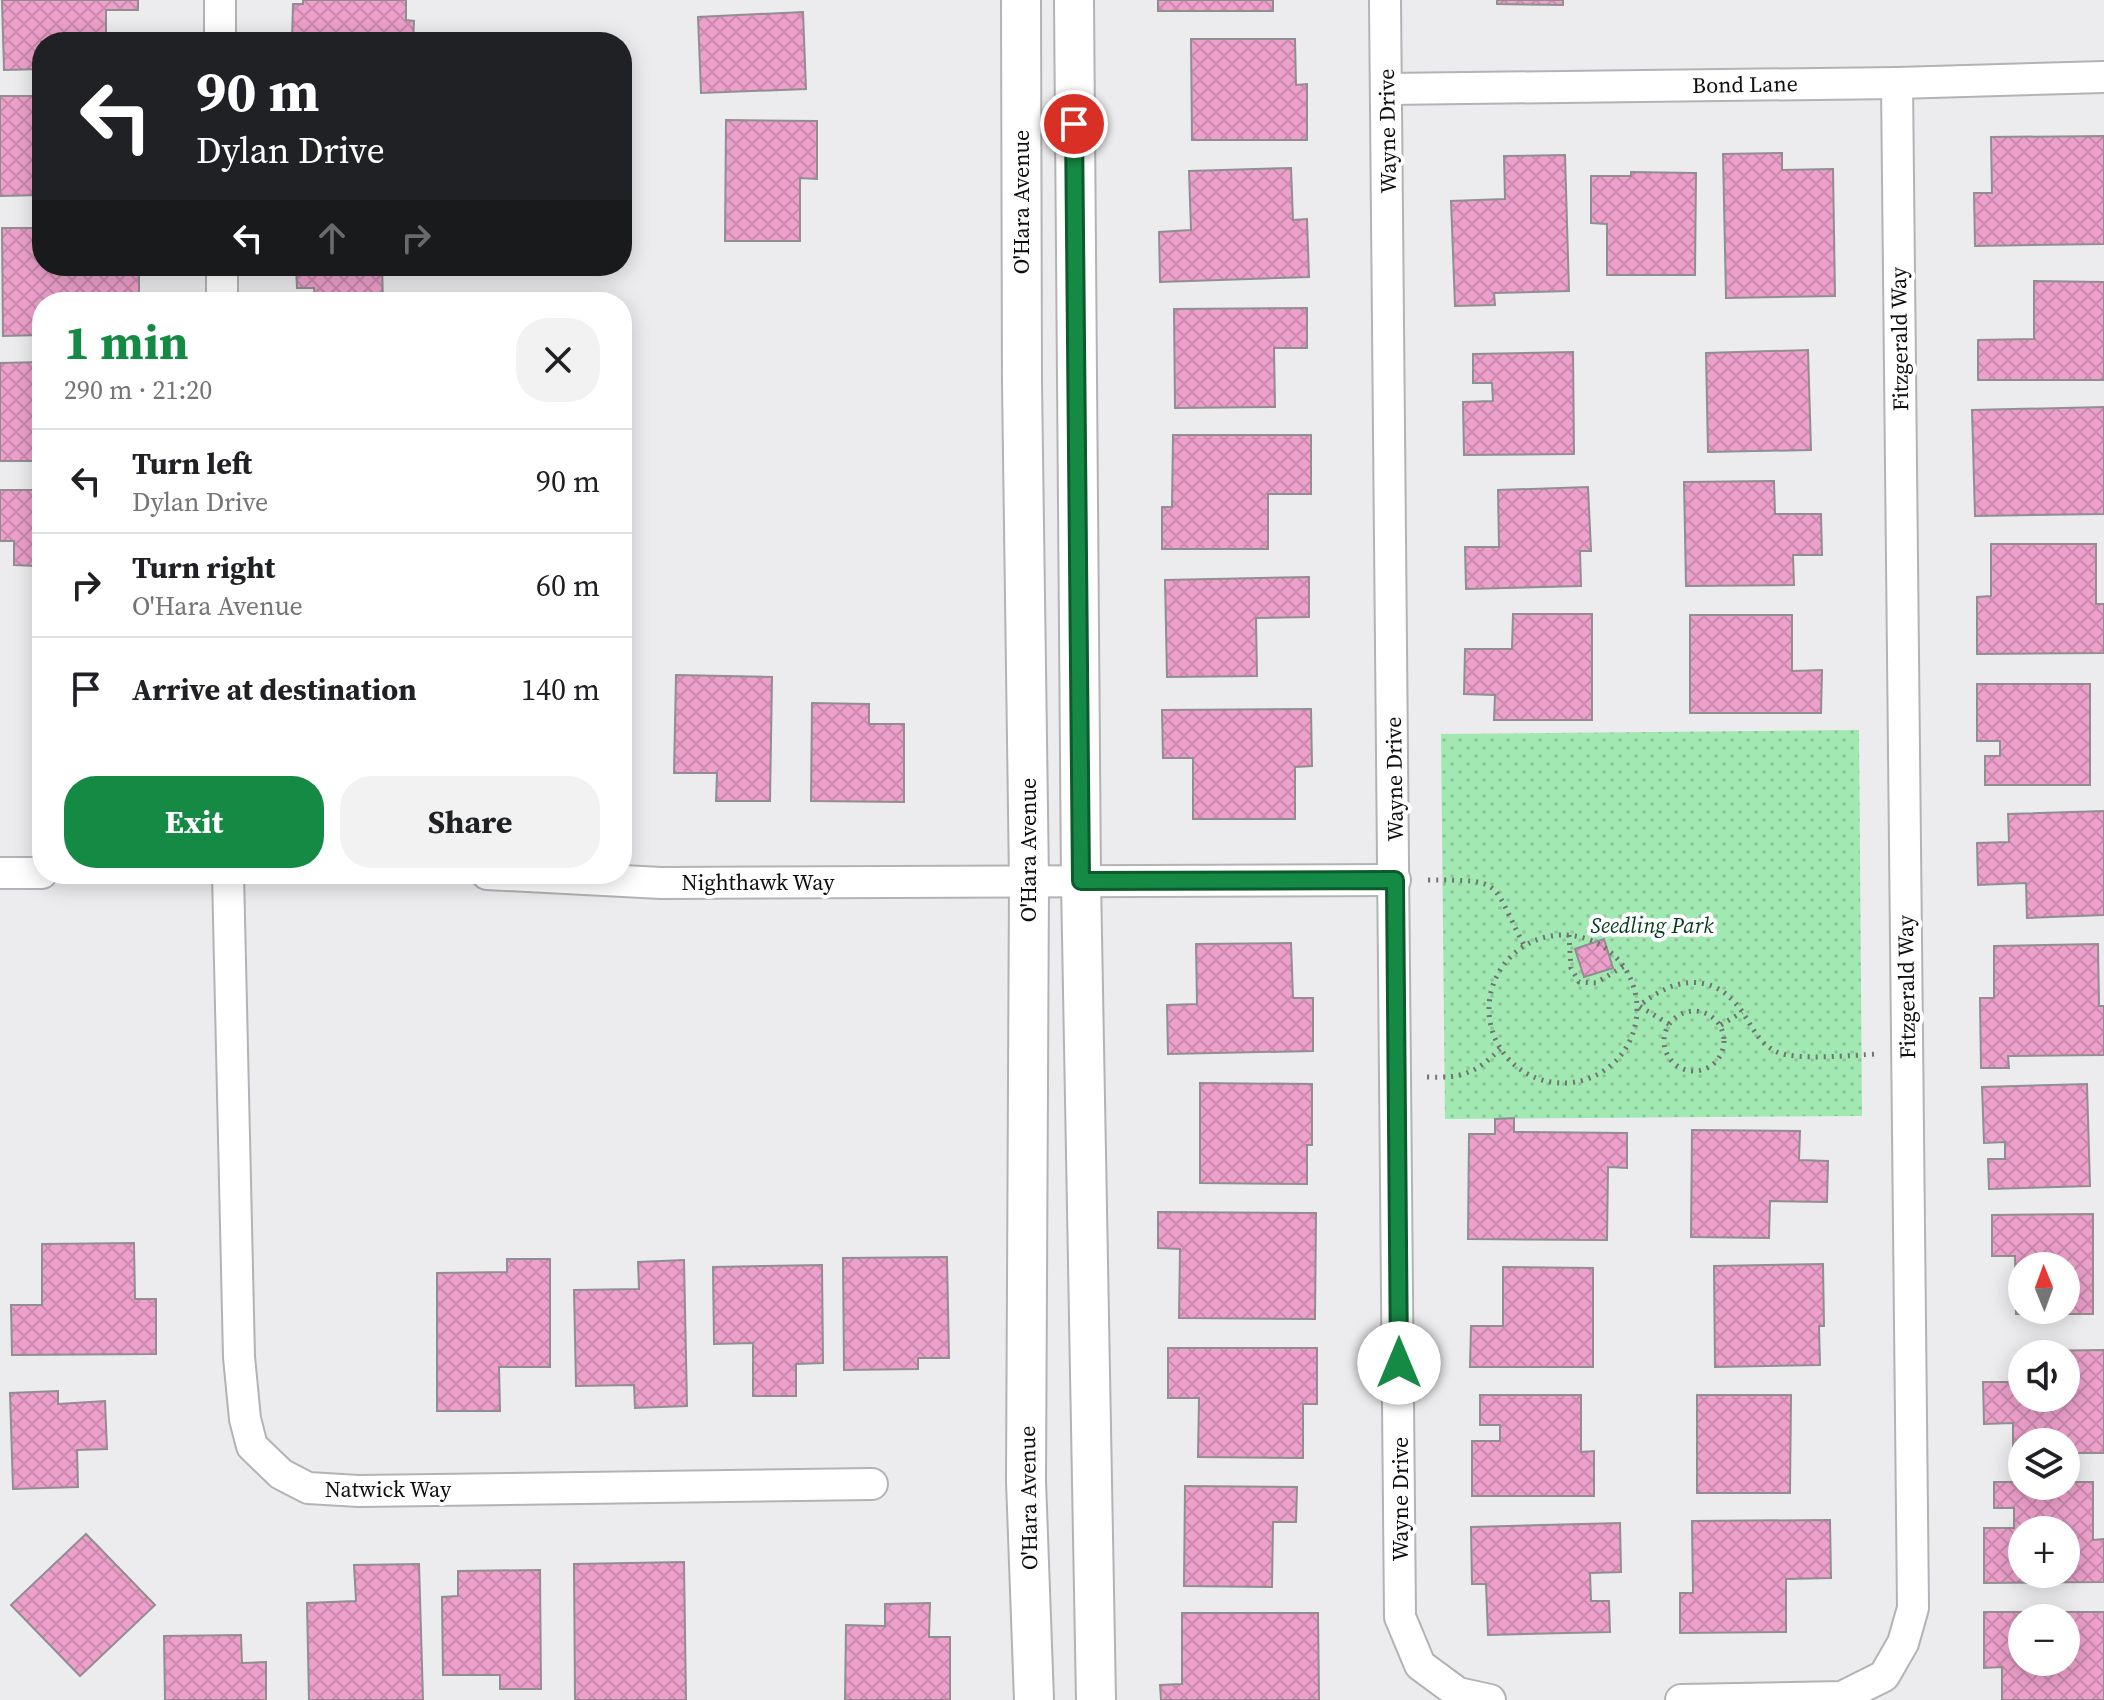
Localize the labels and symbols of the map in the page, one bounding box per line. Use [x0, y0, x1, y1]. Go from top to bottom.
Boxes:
street label: Wayne Drive [1371, 68, 1403, 194]
street label: Bond Lane [1692, 68, 1798, 100]
pin [1040, 90, 1108, 158]
street label: O'Hara Avenue [1006, 130, 1036, 274]
street label: Fitzgerald Way [1883, 266, 1915, 411]
street label: Wayne Drive [1378, 716, 1410, 842]
street label: O'Hara Avenue [1013, 778, 1043, 922]
street label: Nighthawk Way [682, 867, 835, 897]
park label: Seedling Park [1590, 910, 1714, 940]
street label: Fitzgerald Way [1890, 914, 1922, 1059]
north arrow [2008, 1252, 2080, 1324]
position arrow [1357, 1321, 1441, 1405]
street label: O'Hara Avenue [1012, 1425, 1044, 1571]
street label: Wayne Drive [1385, 1437, 1415, 1561]
street label: Natwick Way [325, 1474, 452, 1504]

